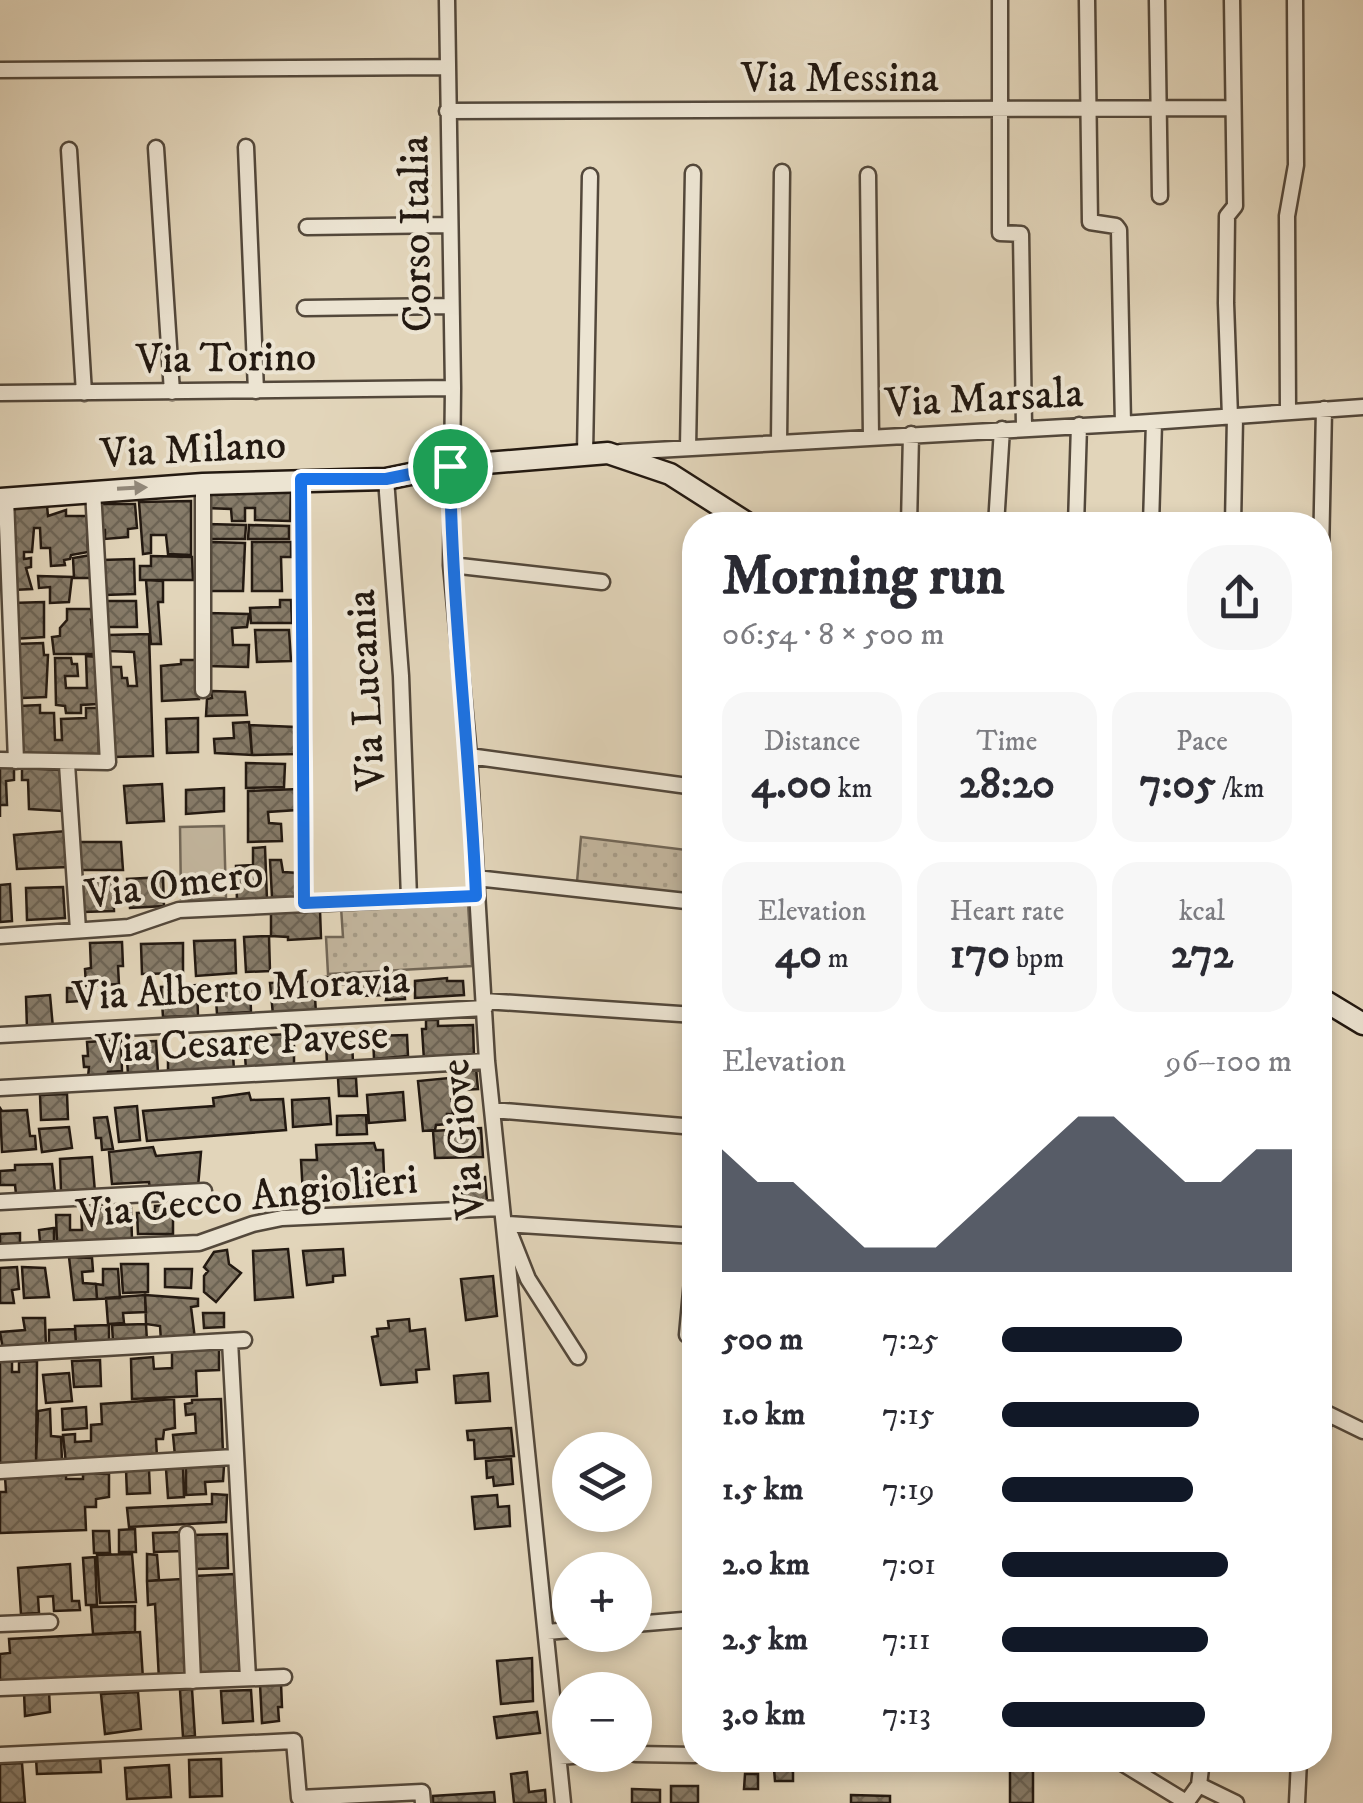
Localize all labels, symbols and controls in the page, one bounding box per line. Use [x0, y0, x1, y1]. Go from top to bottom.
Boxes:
street label: Via Messina [740, 53, 939, 105]
street label: Corso Italia [389, 135, 445, 333]
street label: Via Torino [134, 331, 317, 387]
street label: Via Marsala [883, 368, 1085, 430]
street label: Via Milano [98, 419, 287, 481]
pin [408, 424, 493, 509]
icon: arrive [423, 439, 478, 494]
one-way arrow [116, 480, 148, 496]
text: Morning run [722, 543, 1004, 612]
button: share [1187, 545, 1292, 650]
street label: Via Lucania [336, 588, 398, 793]
text: 06:54 · 8 × 500 m [722, 615, 944, 655]
text: Distance [764, 724, 860, 759]
text: Time [977, 724, 1037, 759]
text: Pace [1176, 724, 1228, 759]
text: 4.00 [751, 759, 832, 811]
text: 28:20 [959, 759, 1055, 811]
text: 7:05 [1139, 759, 1216, 811]
text: km [832, 771, 873, 806]
text: /km [1216, 771, 1265, 806]
street label: Via Omero [82, 848, 266, 922]
text: Elevation [758, 894, 866, 929]
text: Heart rate [950, 894, 1064, 929]
text: kcal [1179, 894, 1225, 929]
text: 40 [775, 929, 822, 981]
text: 170 [950, 929, 1010, 981]
text: 272 [1171, 929, 1233, 981]
text: m [822, 941, 849, 976]
text: bpm [1010, 941, 1064, 976]
street label: Via Alberto Moravia [70, 954, 411, 1024]
street label: Via Cesare Pavese [94, 1009, 390, 1077]
text: Elevation [722, 1042, 846, 1082]
text: 96–100 m [1166, 1042, 1292, 1082]
street label: Via Giove [430, 1056, 498, 1222]
street label: Via Cecco Angiolieri [73, 1154, 420, 1242]
text: 500 m [722, 1320, 803, 1360]
text: 7:25 [882, 1320, 939, 1360]
text: 1.0 km [722, 1395, 805, 1435]
text: 7:15 [882, 1395, 935, 1435]
map controls [552, 1432, 652, 1772]
button: layers [552, 1432, 652, 1532]
text: 1.5 km [722, 1470, 804, 1510]
text: 7:19 [882, 1470, 935, 1510]
text: 2.0 km [722, 1545, 810, 1585]
text: 7:01 [882, 1545, 936, 1585]
button: + [552, 1552, 652, 1652]
text: 2.5 km [722, 1620, 808, 1660]
text: 7:11 [882, 1620, 931, 1660]
button: − [552, 1672, 652, 1772]
text: 3.0 km [722, 1695, 806, 1735]
text: 7:13 [882, 1695, 931, 1735]

